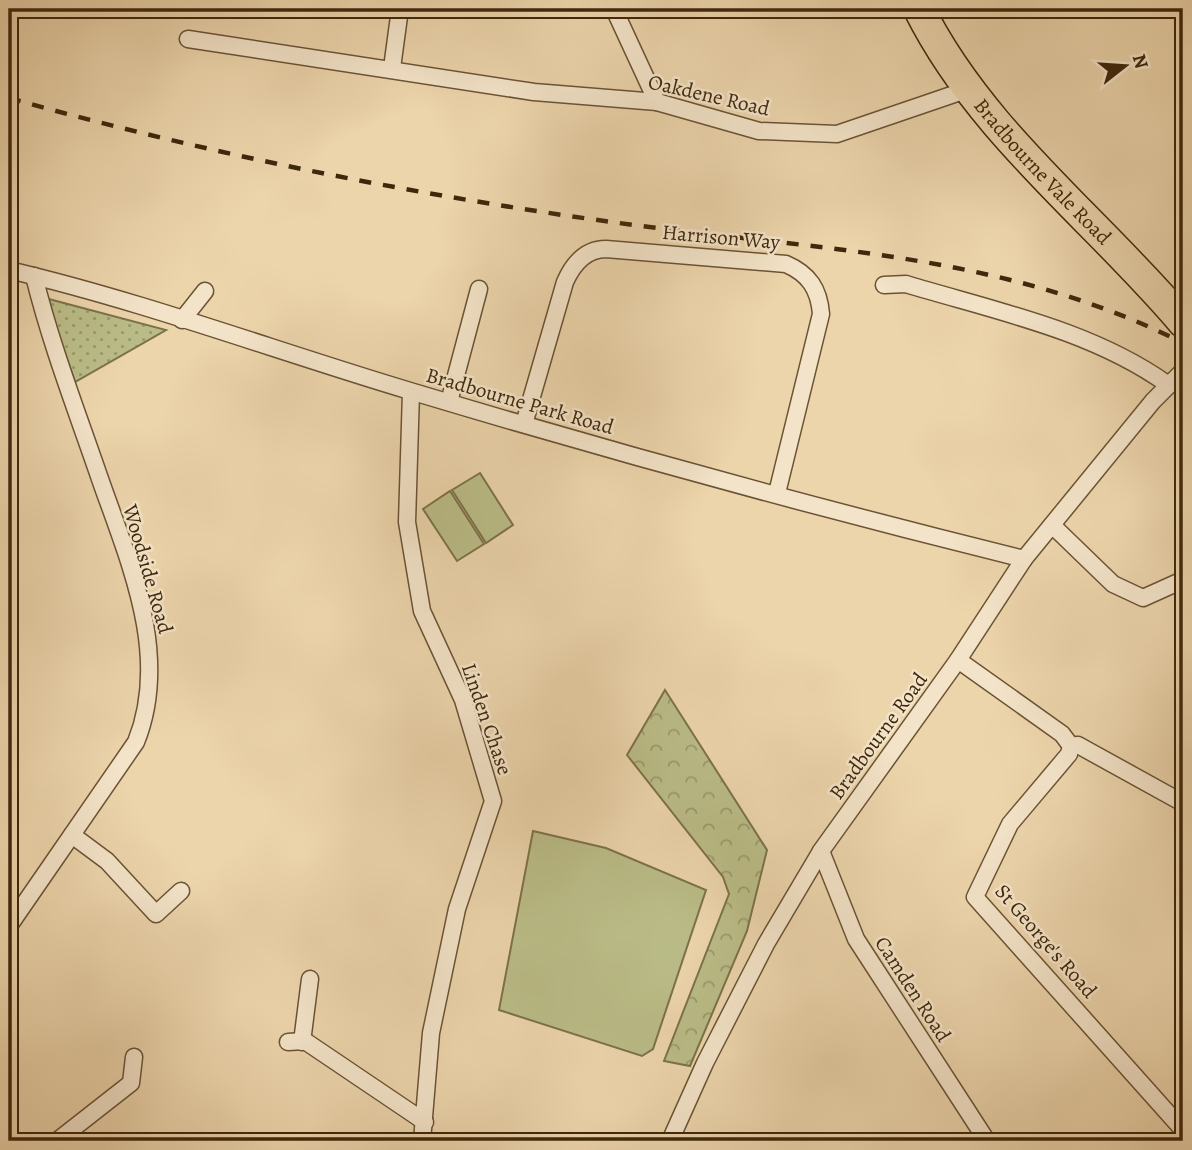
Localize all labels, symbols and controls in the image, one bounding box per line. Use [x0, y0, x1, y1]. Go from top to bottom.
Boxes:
north arrow [1090, 32, 1160, 102]
text: N [1126, 51, 1155, 72]
street label: Oakdene Road [646, 67, 773, 123]
street label: Bradbourne Vale Road [967, 92, 1118, 251]
street label: Harrison Way [661, 218, 782, 256]
street label: Bradbourne Park Road [423, 361, 618, 441]
street label: Woodside Road [116, 500, 180, 638]
street label: Linden Chase [455, 659, 519, 779]
street label: Bradbourne Road [822, 666, 934, 805]
street label: St George's Road [989, 878, 1104, 1005]
street label: Camden Road [868, 931, 958, 1048]

